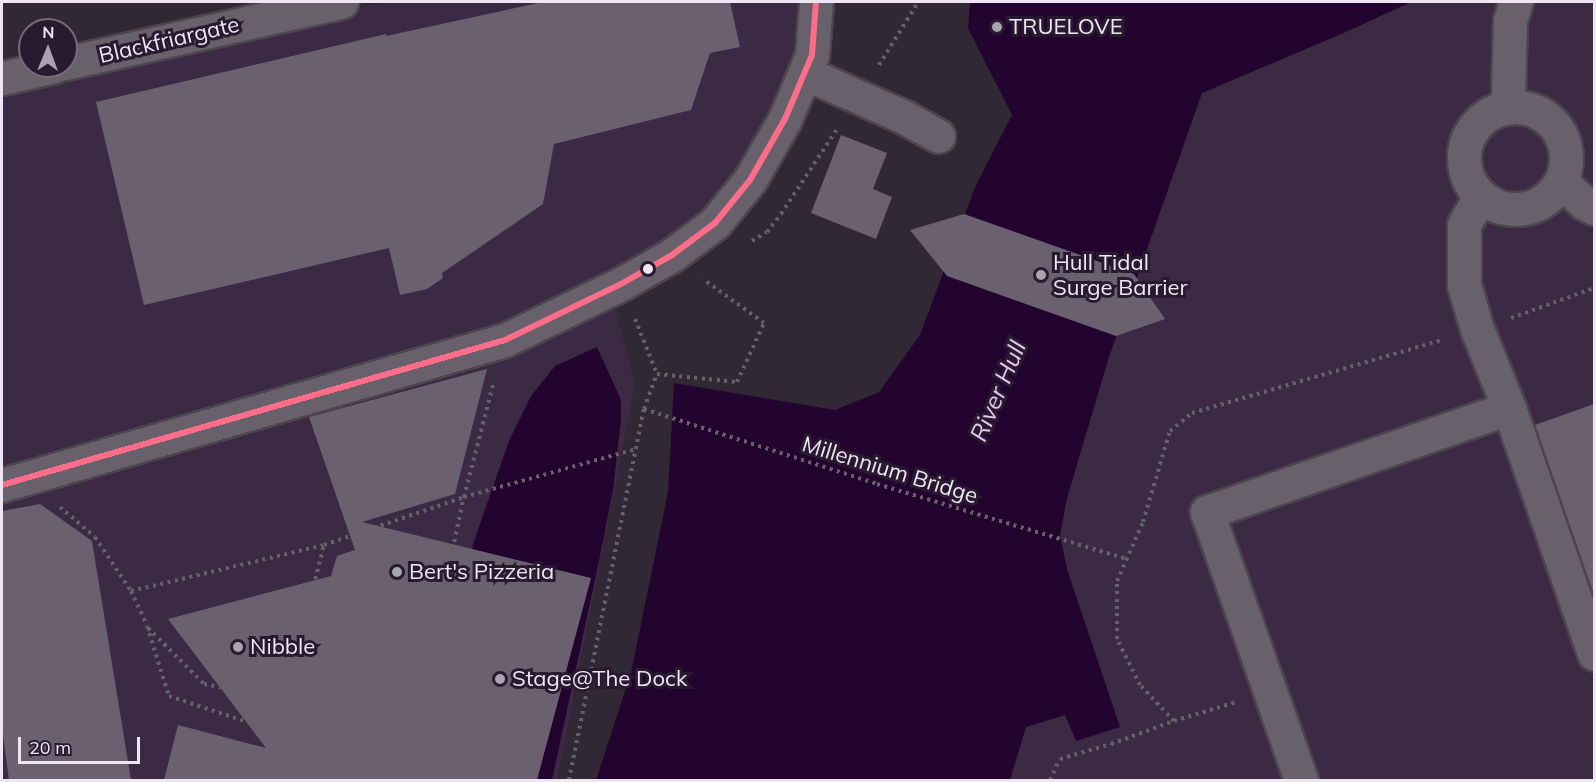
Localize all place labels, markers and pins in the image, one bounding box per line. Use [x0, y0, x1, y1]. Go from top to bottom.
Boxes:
place label: TRUELOVE [1009, 14, 1123, 40]
marker: TRUELOVE [990, 20, 1004, 34]
place label: Hull Tidal Surge Barrier [1053, 249, 1188, 300]
unlabelled marker [642, 263, 654, 275]
marker: Hull Tidal Surge Barrier [1034, 268, 1048, 282]
place label: Bert's Pizzeria [409, 559, 554, 585]
marker: Bert's Pizzeria [390, 565, 404, 579]
place label: Nibble [250, 634, 315, 660]
marker: Nibble [231, 640, 245, 654]
place label: Stage@The Dock [512, 666, 687, 692]
marker: Stage@The Dock [493, 672, 507, 686]

